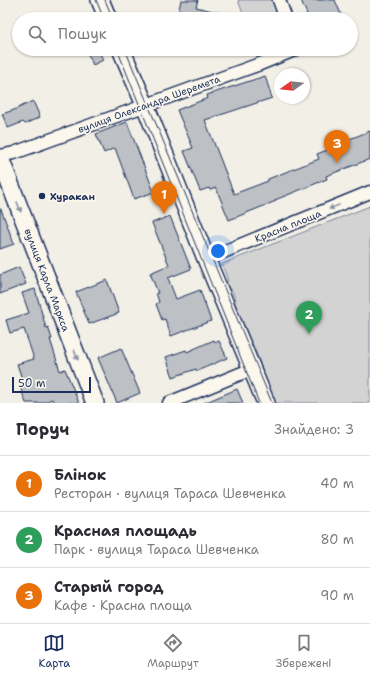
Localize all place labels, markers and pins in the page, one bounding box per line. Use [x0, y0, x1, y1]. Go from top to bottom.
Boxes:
pin: 3 [324, 130, 350, 163]
pin: 1 [151, 181, 177, 214]
place label: Хуракан [50, 190, 95, 203]
marker: Хуракан [37, 191, 47, 201]
pin: 2 [296, 301, 322, 334]

